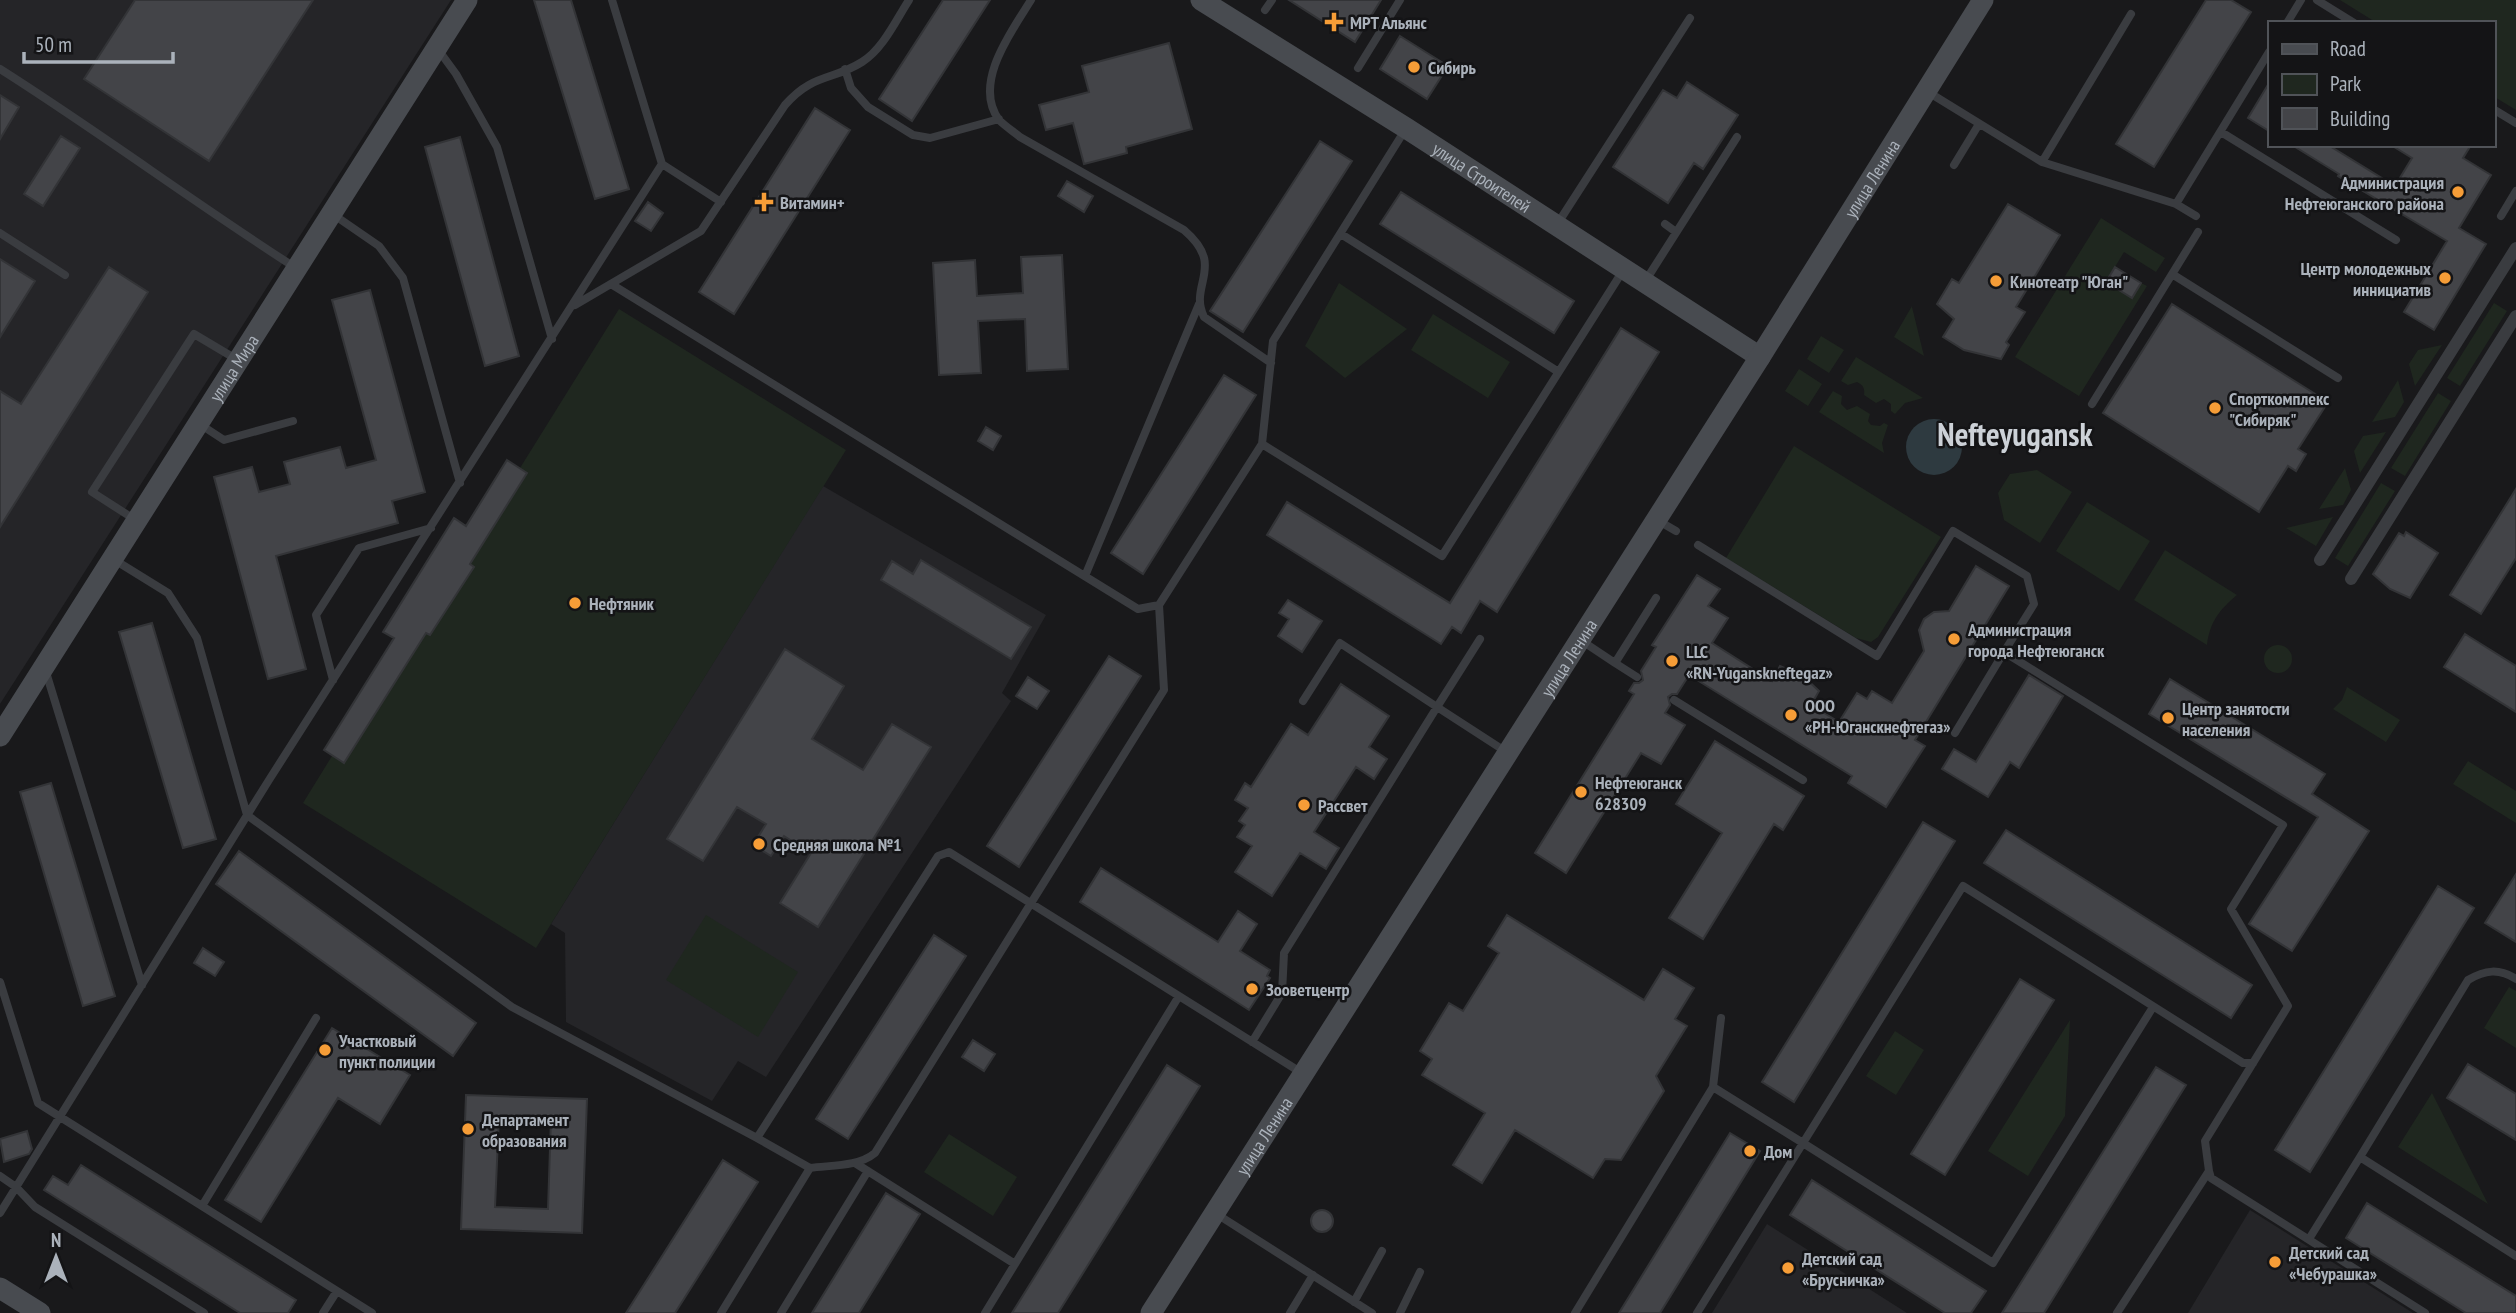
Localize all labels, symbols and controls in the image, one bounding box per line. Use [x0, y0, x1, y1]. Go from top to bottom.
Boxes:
place label: МРТ Альянс [1350, 11, 1427, 34]
marker: МРТ Альянс [1324, 12, 1344, 32]
scale bar [24, 21, 173, 65]
legend [2268, 21, 2495, 147]
text: 50 m [35, 31, 72, 58]
text: Road [2330, 35, 2366, 62]
place label: Сибирь [1428, 56, 1476, 79]
marker: Сибирь [1406, 59, 1422, 75]
text: Park [2330, 70, 2361, 97]
text: Building [2330, 105, 2390, 132]
street label: улица Ленина [1838, 135, 1905, 222]
street label: улица Строителей [1428, 137, 1535, 217]
place label: Администрация Нефтеюганского района [2285, 171, 2444, 215]
marker: Администрация Нефтеюганского района [2450, 184, 2466, 200]
place label: Витамин+ [780, 191, 845, 214]
marker: Витамин+ [754, 192, 774, 212]
place label: Центр молодежных иннициатив [2300, 257, 2431, 301]
place label: Кинотеатр "Юган" [2010, 270, 2128, 293]
marker: Центр молодежных иннициатив [2437, 270, 2453, 286]
marker: Кинотеатр "Юган" [1988, 273, 2004, 289]
street label: улица Мира [204, 330, 263, 406]
place label: Спорткомплекс "Сибиряк" [2229, 387, 2330, 431]
marker: Спорткомплекс "Сибиряк" [2207, 400, 2223, 416]
district label: Nefteyugansk [1937, 413, 2093, 455]
place label: Нефтяник [589, 592, 655, 615]
marker: Нефтяник [567, 595, 583, 611]
street label: улица Ленина [1535, 614, 1602, 701]
place label: Администрация города Нефтеюганск [1967, 618, 2105, 662]
marker: Администрация города Нефтеюганск [1946, 631, 1962, 647]
place label: LLC «RN-Yuganskneftegaz» [1686, 640, 1833, 684]
marker: LLC «RN-Yuganskneftegaz» [1664, 653, 1680, 669]
place label: ООО «РН-Юганскнефтегаз» [1805, 694, 1950, 738]
place label: Центр занятости населения [2182, 697, 2290, 741]
marker: ООО «РН-Юганскнефтегаз» [1783, 707, 1799, 723]
marker: Центр занятости населения [2160, 710, 2176, 726]
place label: Нефтеюганск 628309 [1595, 771, 1683, 815]
marker: Нефтеюганск 628309 [1573, 784, 1589, 800]
place label: Рассвет [1318, 794, 1368, 817]
marker: Рассвет [1296, 797, 1312, 813]
place label: Средняя школа №1 [773, 833, 902, 856]
marker: Средняя школа №1 [751, 836, 767, 852]
place label: Зооветцентр [1266, 978, 1350, 1001]
marker: Зооветцентр [1244, 981, 1260, 997]
place label: Участковый пункт полиции [338, 1029, 435, 1073]
marker: Участковый пункт полиции [317, 1042, 333, 1058]
street label: улица Ленина [1230, 1093, 1297, 1179]
place label: Департамент образования [482, 1108, 569, 1152]
marker: Департамент образования [460, 1121, 476, 1137]
place label: Дом [1764, 1140, 1792, 1163]
marker: Дом [1742, 1143, 1758, 1159]
north arrow [21, 1222, 91, 1292]
text: N [51, 1228, 61, 1252]
place label: Детский сад «Чебурашка» [2289, 1241, 2377, 1285]
place label: Детский сад «Брусничка» [1802, 1247, 1885, 1291]
marker: Детский сад «Чебурашка» [2267, 1254, 2283, 1270]
marker: Детский сад «Брусничка» [1780, 1260, 1796, 1276]

